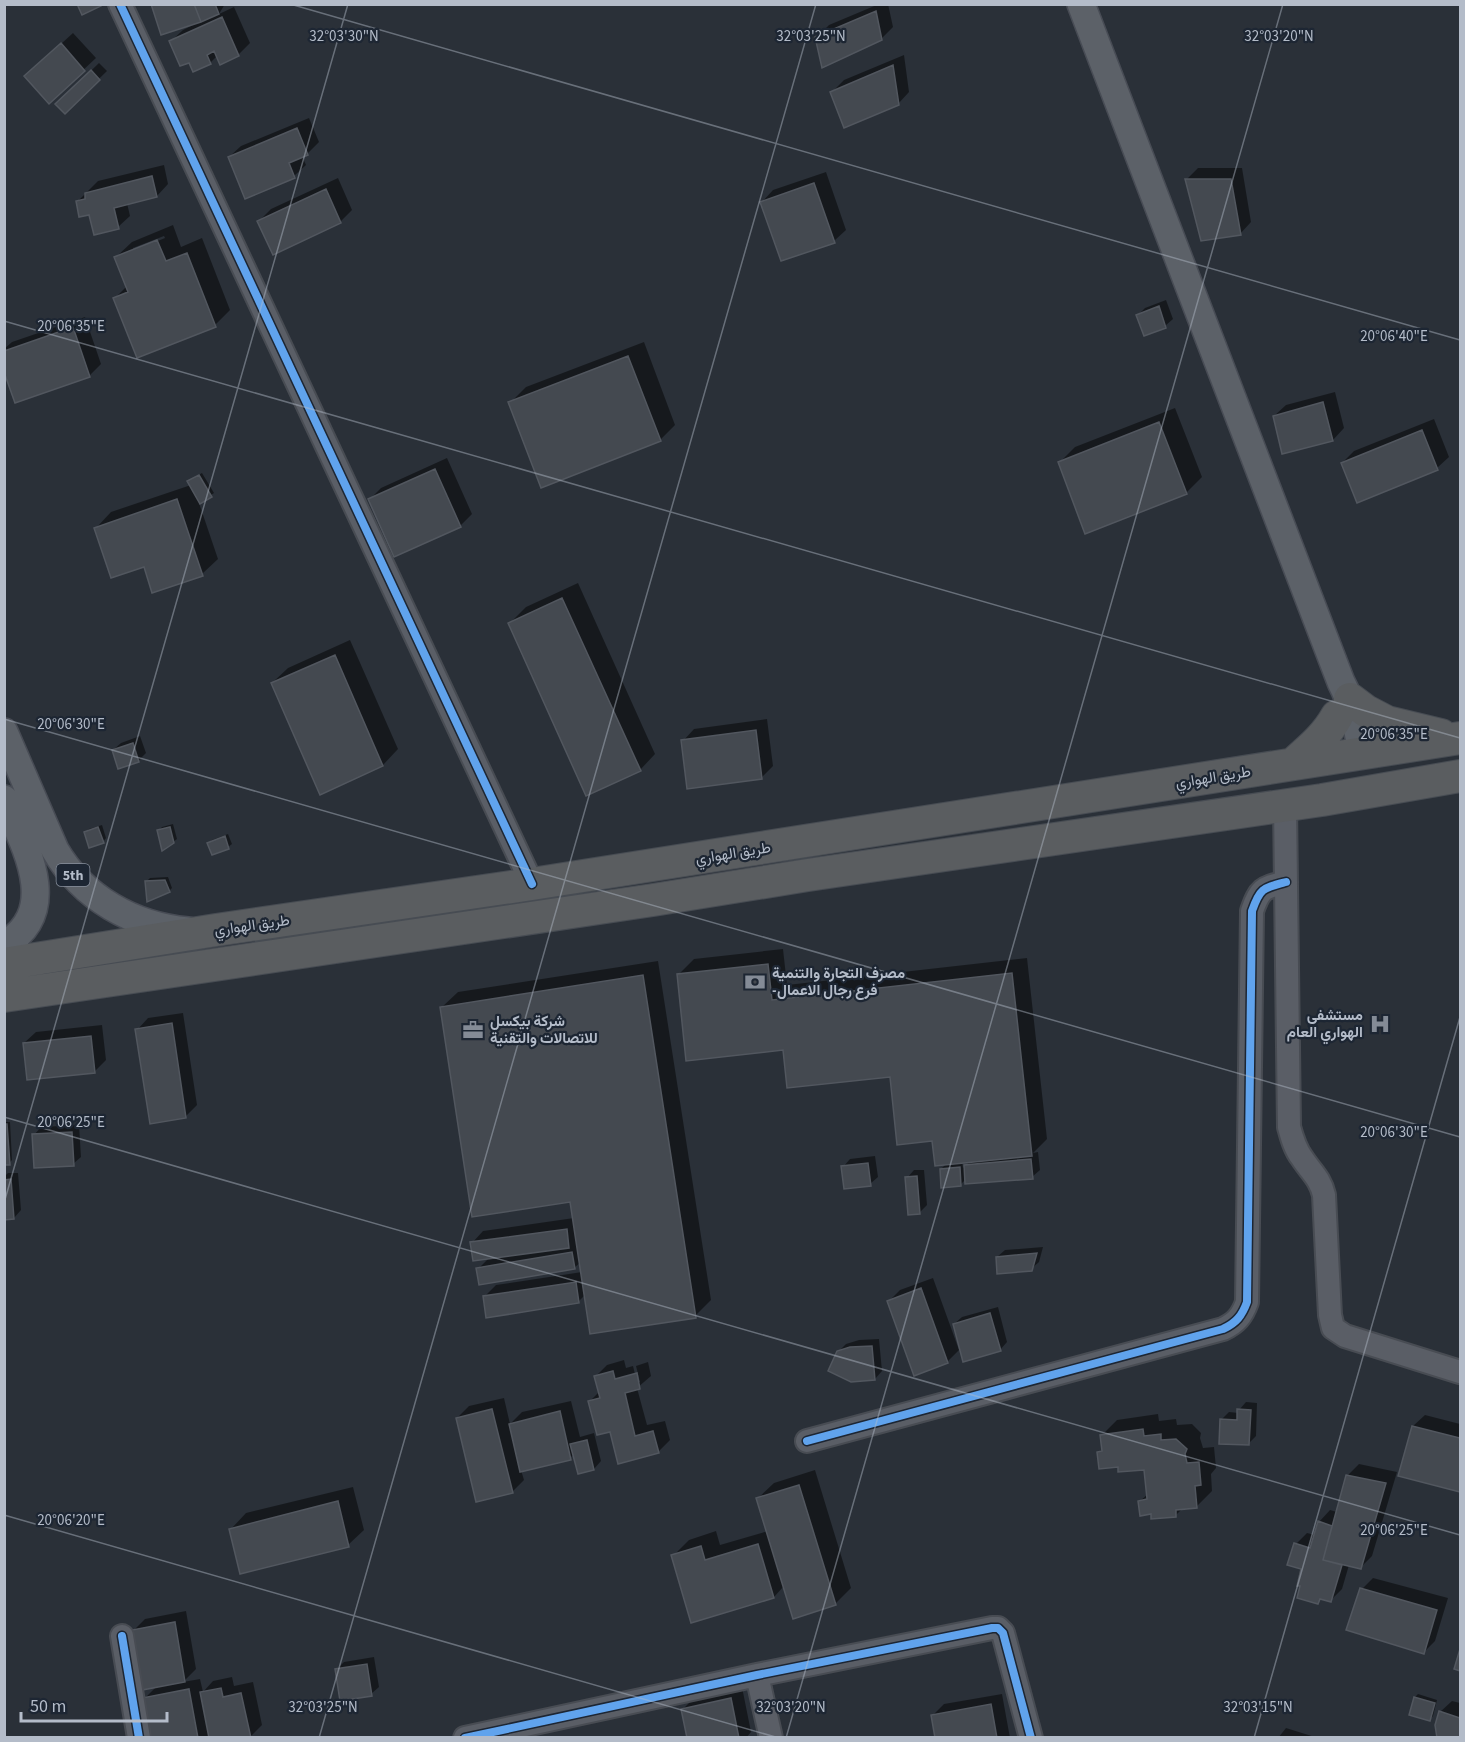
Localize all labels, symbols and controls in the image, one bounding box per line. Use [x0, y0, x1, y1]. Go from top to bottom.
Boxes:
text: 32°03'30"N [309, 26, 379, 47]
text: 32°03'25"N [776, 26, 846, 47]
text: 32°03'20"N [1244, 26, 1314, 47]
text: 20°06'35"E [37, 316, 105, 337]
text: 20°06'40"E [1360, 326, 1428, 347]
text: 20°06'30"E [37, 714, 105, 735]
text: 20°06'35"E [1360, 724, 1428, 745]
street label: طريق الهواري [1174, 761, 1253, 796]
street label: طريق الهواري [694, 837, 773, 872]
road number: 5th [56, 864, 90, 886]
street label: طريق الهواري [213, 910, 292, 943]
place label: مصرف التجارة والتنمية -فرع رجال الاعمال [772, 963, 905, 1001]
bank icon: مصرف التجارة والتنمية -فرع رجال الاعمال [743, 970, 767, 994]
place label: مستشفي الهواري العام [1287, 1005, 1363, 1045]
place label: شركة بيكسل للاتصالات والتقنية [490, 1011, 598, 1049]
hospital icon: مستشفي الهواري العام [1368, 1012, 1392, 1036]
office icon: شركة بيكسل للاتصالات والتقنية [461, 1018, 485, 1042]
text: 20°06'25"E [37, 1112, 105, 1133]
text: 20°06'30"E [1360, 1122, 1428, 1143]
text: 20°06'20"E [37, 1510, 105, 1531]
text: 20°06'25"E [1360, 1520, 1428, 1541]
scale bar [21, 1685, 166, 1723]
text: 50 m [30, 1694, 66, 1719]
text: 32°03'25"N [288, 1697, 358, 1718]
text: 32°03'20"N [756, 1697, 826, 1718]
text: 32°03'15"N [1223, 1697, 1293, 1718]

